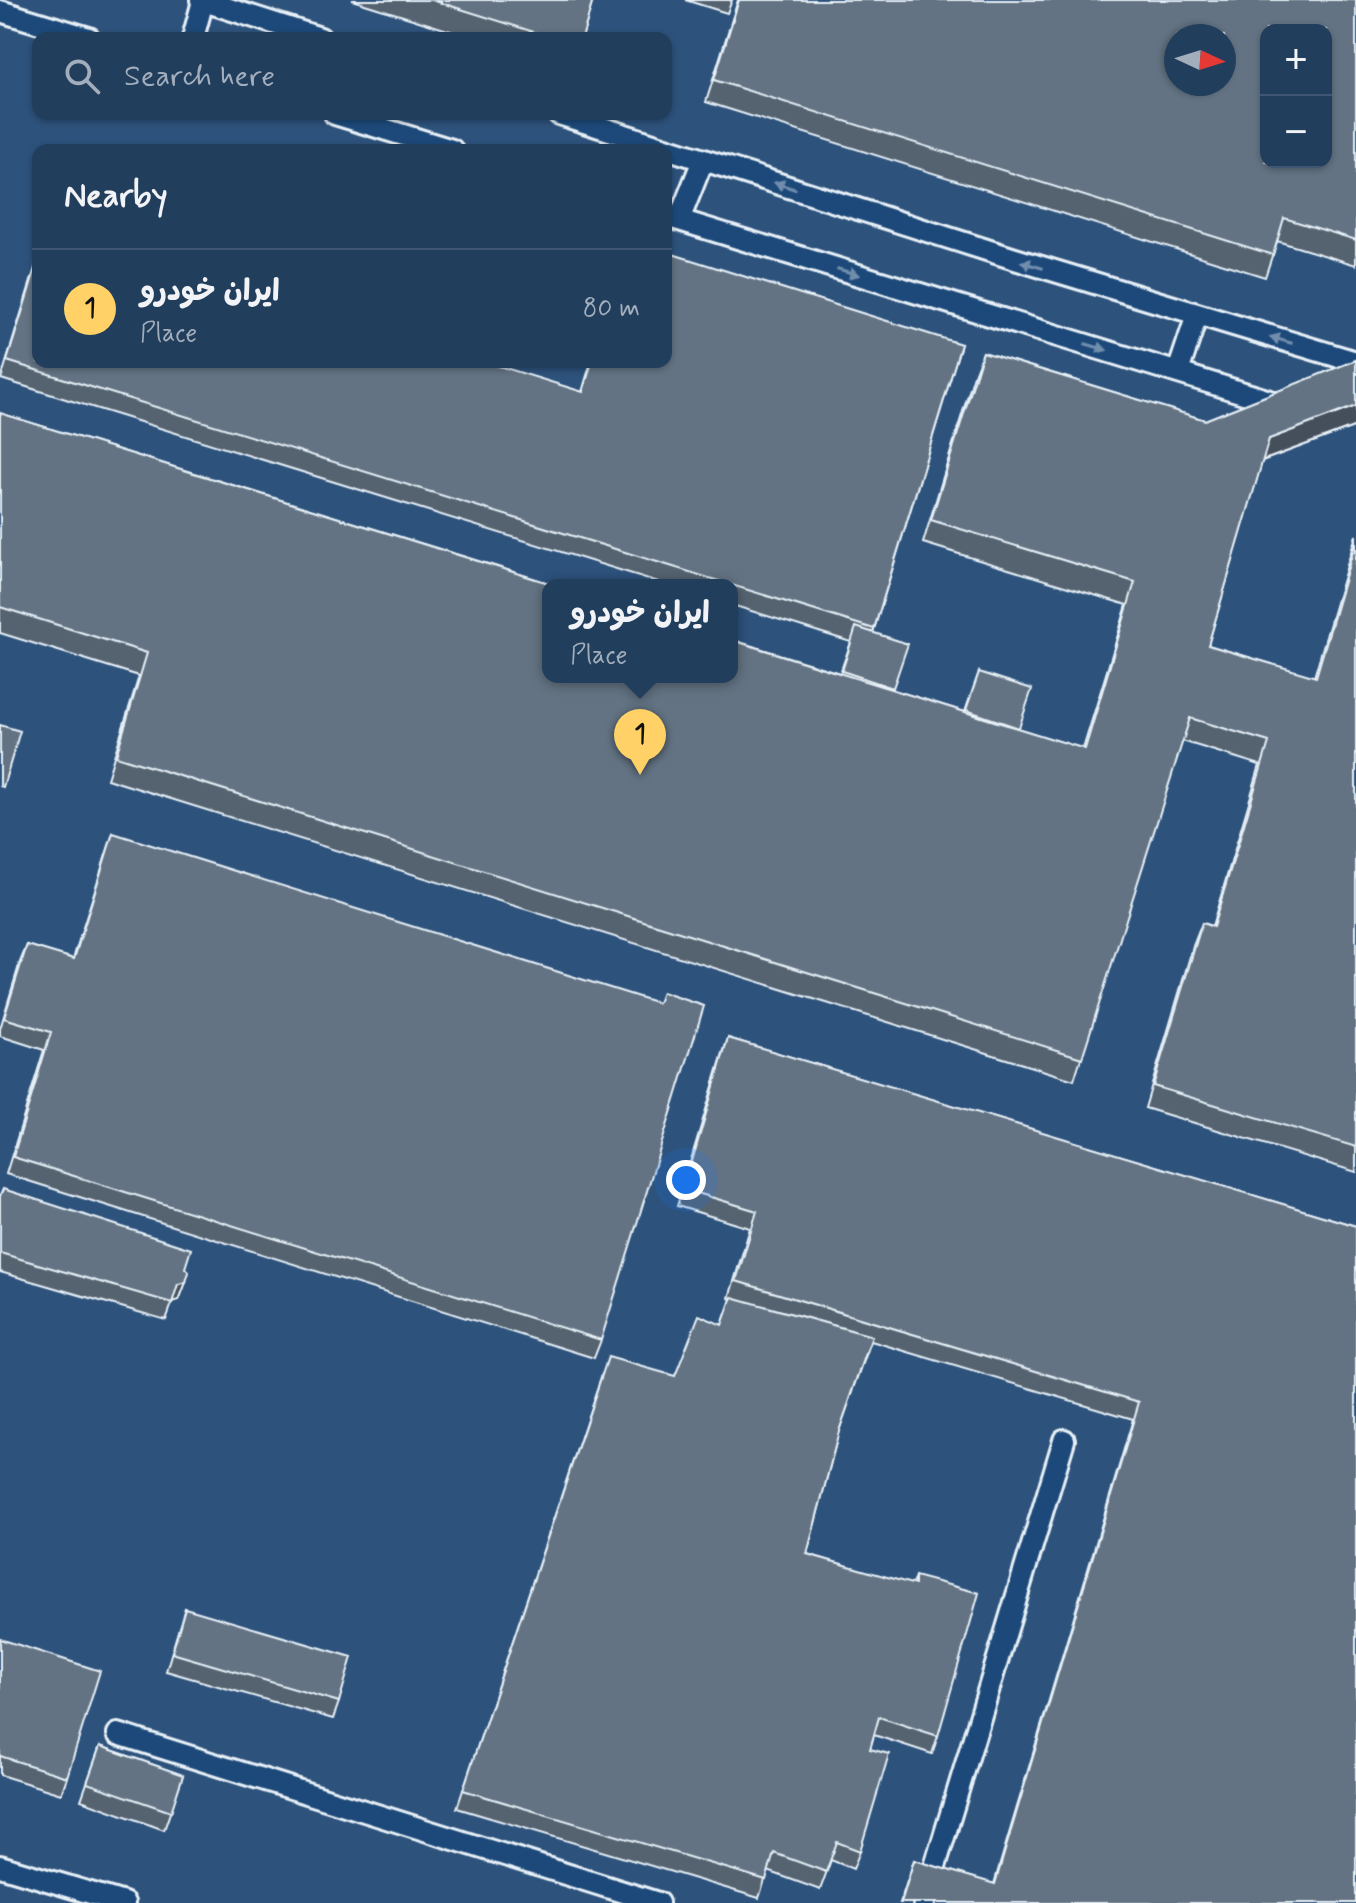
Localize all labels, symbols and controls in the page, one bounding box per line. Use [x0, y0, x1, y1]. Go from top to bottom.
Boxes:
north arrow [1164, 24, 1236, 96]
map controls [1260, 24, 1332, 168]
button: + [1260, 24, 1332, 96]
search box [32, 32, 672, 120]
icon: search [60, 54, 104, 98]
text: Search here [124, 57, 275, 96]
button: − [1260, 96, 1332, 168]
text: Nearby [64, 174, 168, 219]
one-way arrow [772, 179, 796, 192]
one-way arrow [1020, 258, 1044, 271]
one-way arrow [836, 266, 860, 278]
text: ایران خودرو [140, 272, 280, 311]
text: 1 [84, 292, 96, 326]
text: 80 m [583, 292, 640, 326]
text: Place [140, 317, 197, 351]
one-way arrow [1269, 333, 1293, 346]
one-way arrow [1085, 341, 1109, 354]
popup [542, 579, 738, 683]
text: ایران خودرو [570, 594, 710, 633]
text: Place [570, 639, 627, 673]
pin: 1 [614, 709, 666, 775]
your location [666, 1160, 706, 1200]

